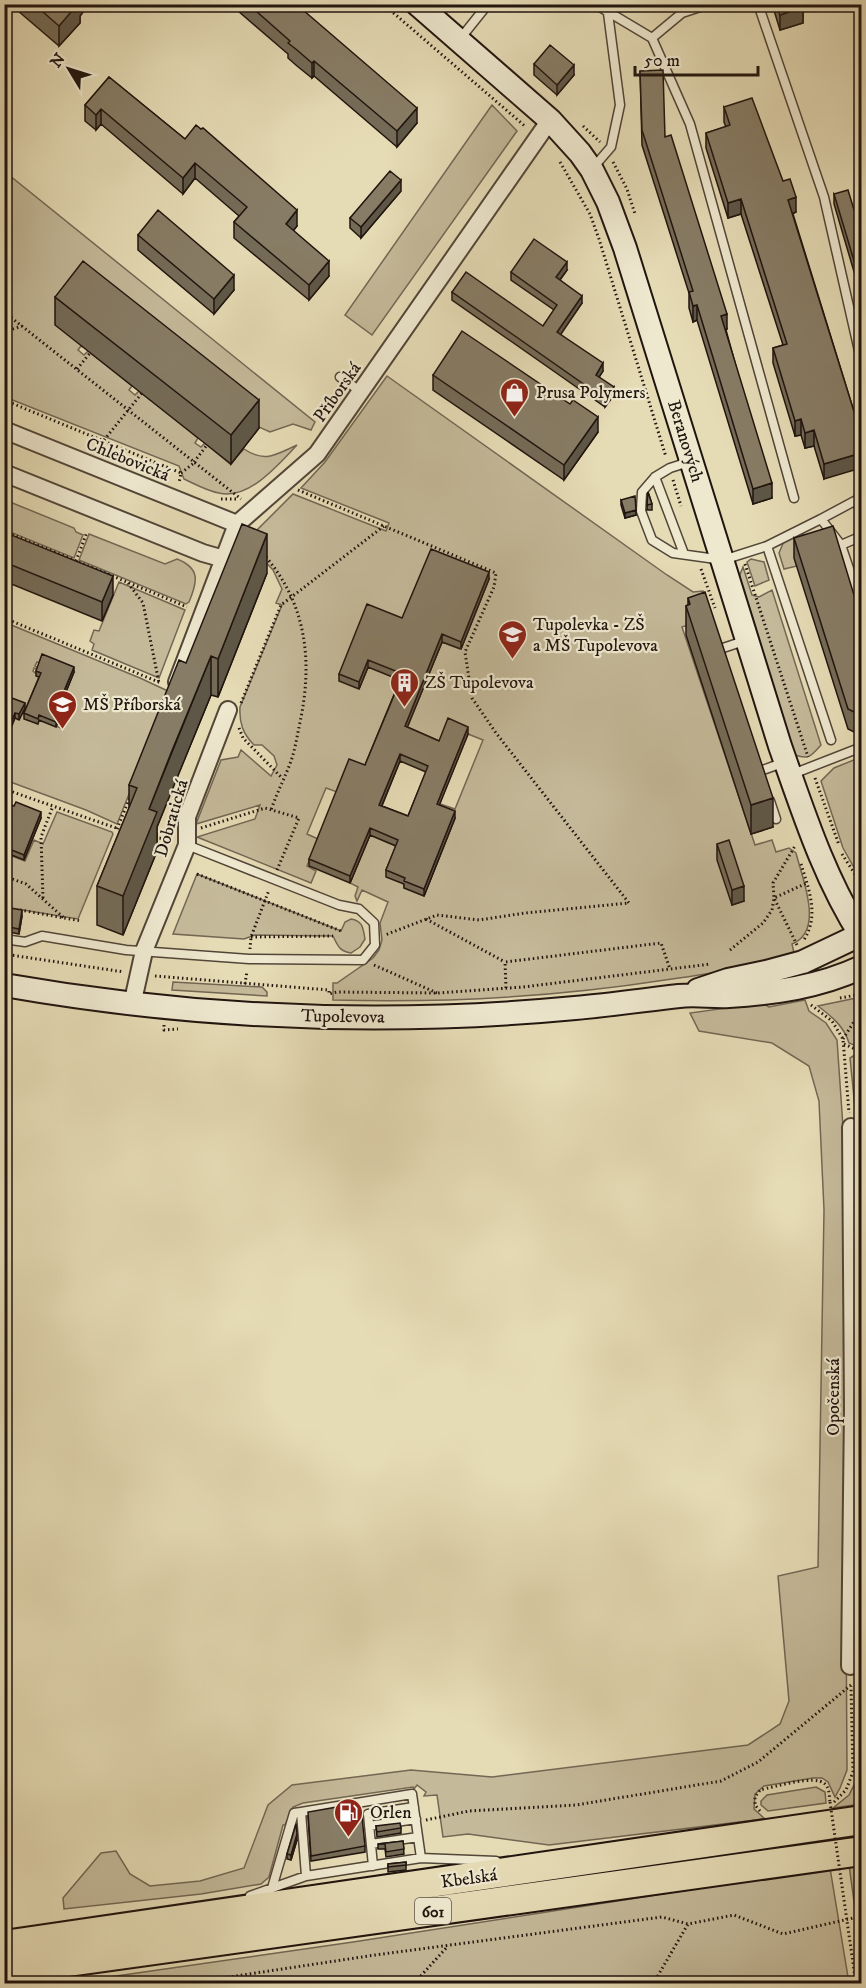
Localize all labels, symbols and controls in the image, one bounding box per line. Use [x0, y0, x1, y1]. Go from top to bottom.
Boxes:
north arrow [39, 39, 99, 99]
scale bar [635, 39, 758, 77]
text: N [46, 49, 70, 72]
text: 50 m [644, 50, 680, 72]
street label: Příborská [309, 358, 367, 427]
shop icon: Prusa Polymers [499, 376, 531, 418]
place label: Prusa Polymers [536, 382, 646, 404]
street label: Beranových [662, 398, 708, 486]
street label: Chlebovická [83, 433, 173, 487]
place label: Tupolevka - ZŠ a MŠ Tupolevova [533, 613, 658, 657]
school or university icon: Tupolevka - ZŠ a MŠ Tupolevova [496, 618, 528, 660]
building icon: ZŠ Tupolevova [388, 666, 420, 708]
place label: ZŠ Tupolevova [425, 671, 534, 694]
school or university icon: MŠ Příborská [46, 688, 78, 730]
place label: MŠ Příborská [83, 693, 181, 716]
street label: Dobratická [150, 777, 194, 860]
street label: Tupolevova [301, 1005, 385, 1029]
street label: Opočenská [823, 1358, 845, 1436]
fuel station icon: Orlen [333, 1796, 365, 1838]
place label: Orlen [370, 1802, 412, 1824]
street label: Kbelská [440, 1864, 499, 1894]
road number: 601 [415, 1898, 451, 1924]

